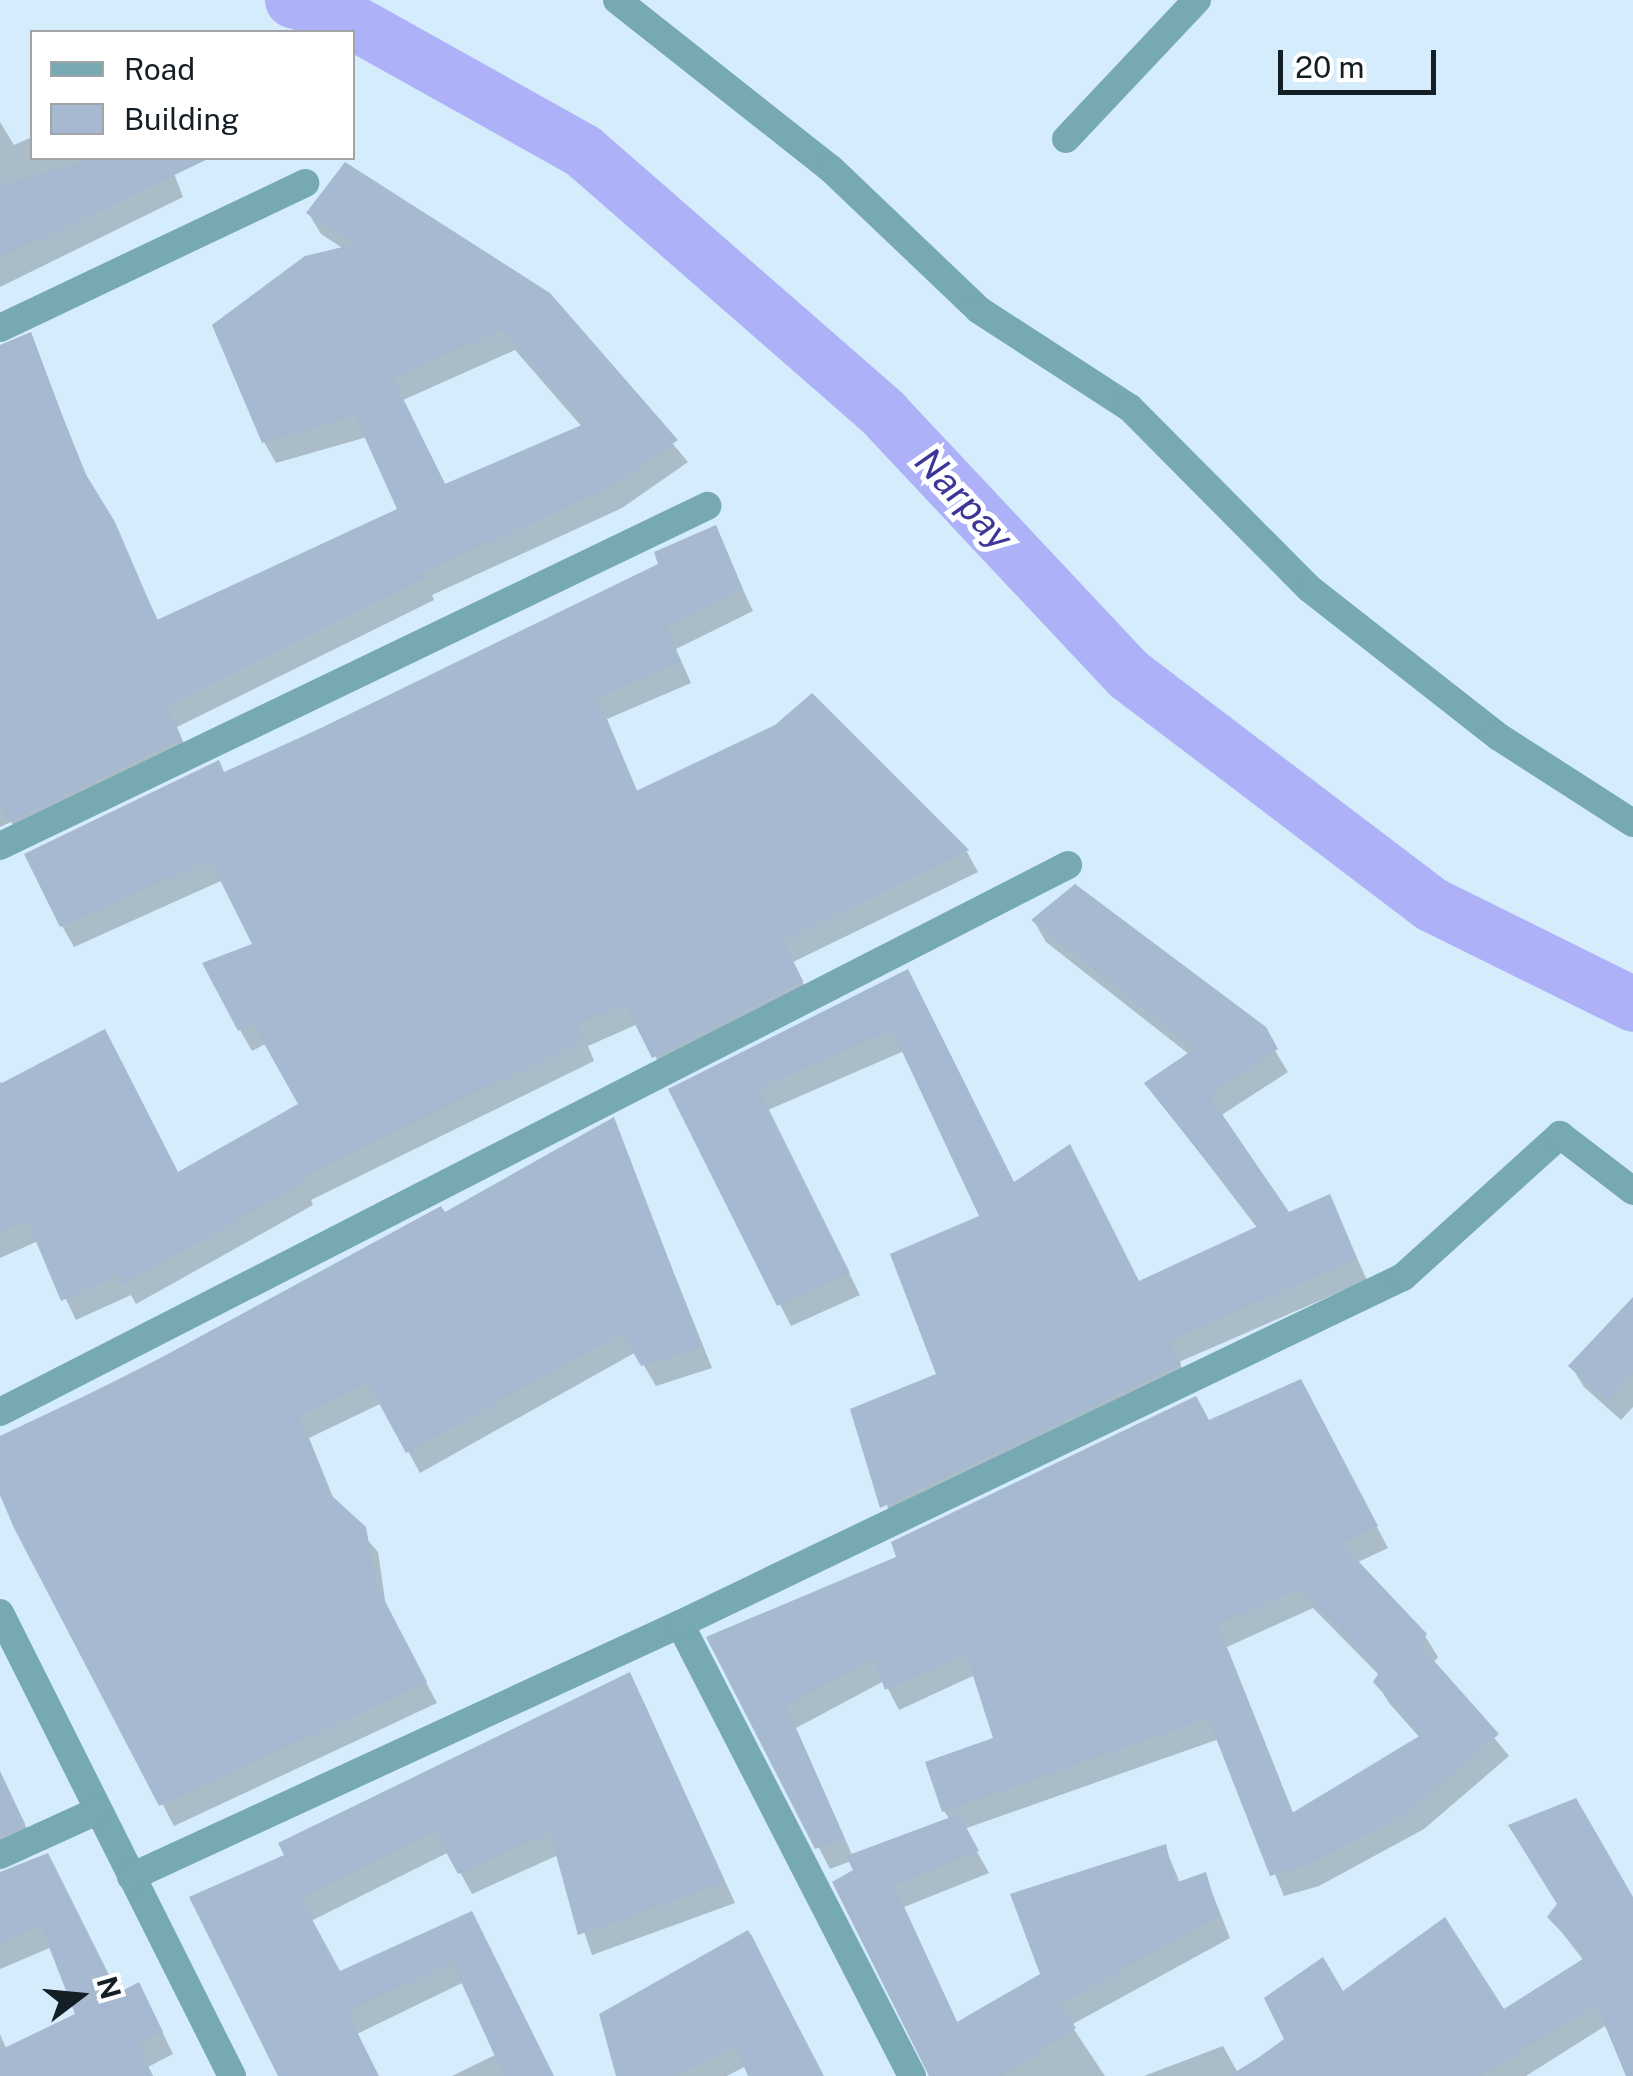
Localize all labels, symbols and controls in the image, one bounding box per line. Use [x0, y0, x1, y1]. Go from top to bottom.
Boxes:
legend [30, 30, 355, 160]
scale bar [1283, 30, 1440, 92]
text: 20 m [1295, 49, 1364, 85]
text: Road [124, 51, 195, 87]
text: Building [124, 101, 239, 137]
water label: Narpay [905, 439, 1023, 559]
north arrow [30, 1946, 130, 2046]
text: N [90, 1973, 128, 2003]

